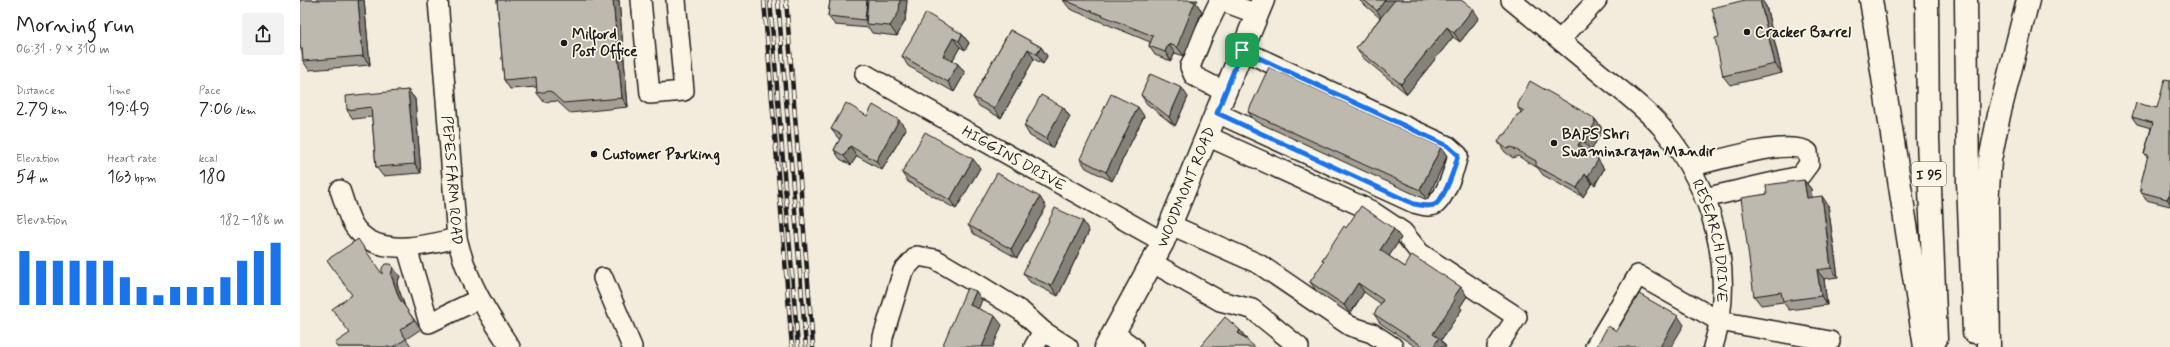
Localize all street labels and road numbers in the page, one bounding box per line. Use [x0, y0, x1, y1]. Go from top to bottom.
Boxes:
street label: PEPES FARM ROAD [436, 115, 467, 248]
street label: HIGGINS DRIVE [958, 122, 1069, 196]
street label: WOODMONT ROAD [1153, 124, 1221, 251]
road number: I 95 [1912, 162, 1946, 186]
street label: RESEARCH DRIVE [1687, 176, 1731, 303]

